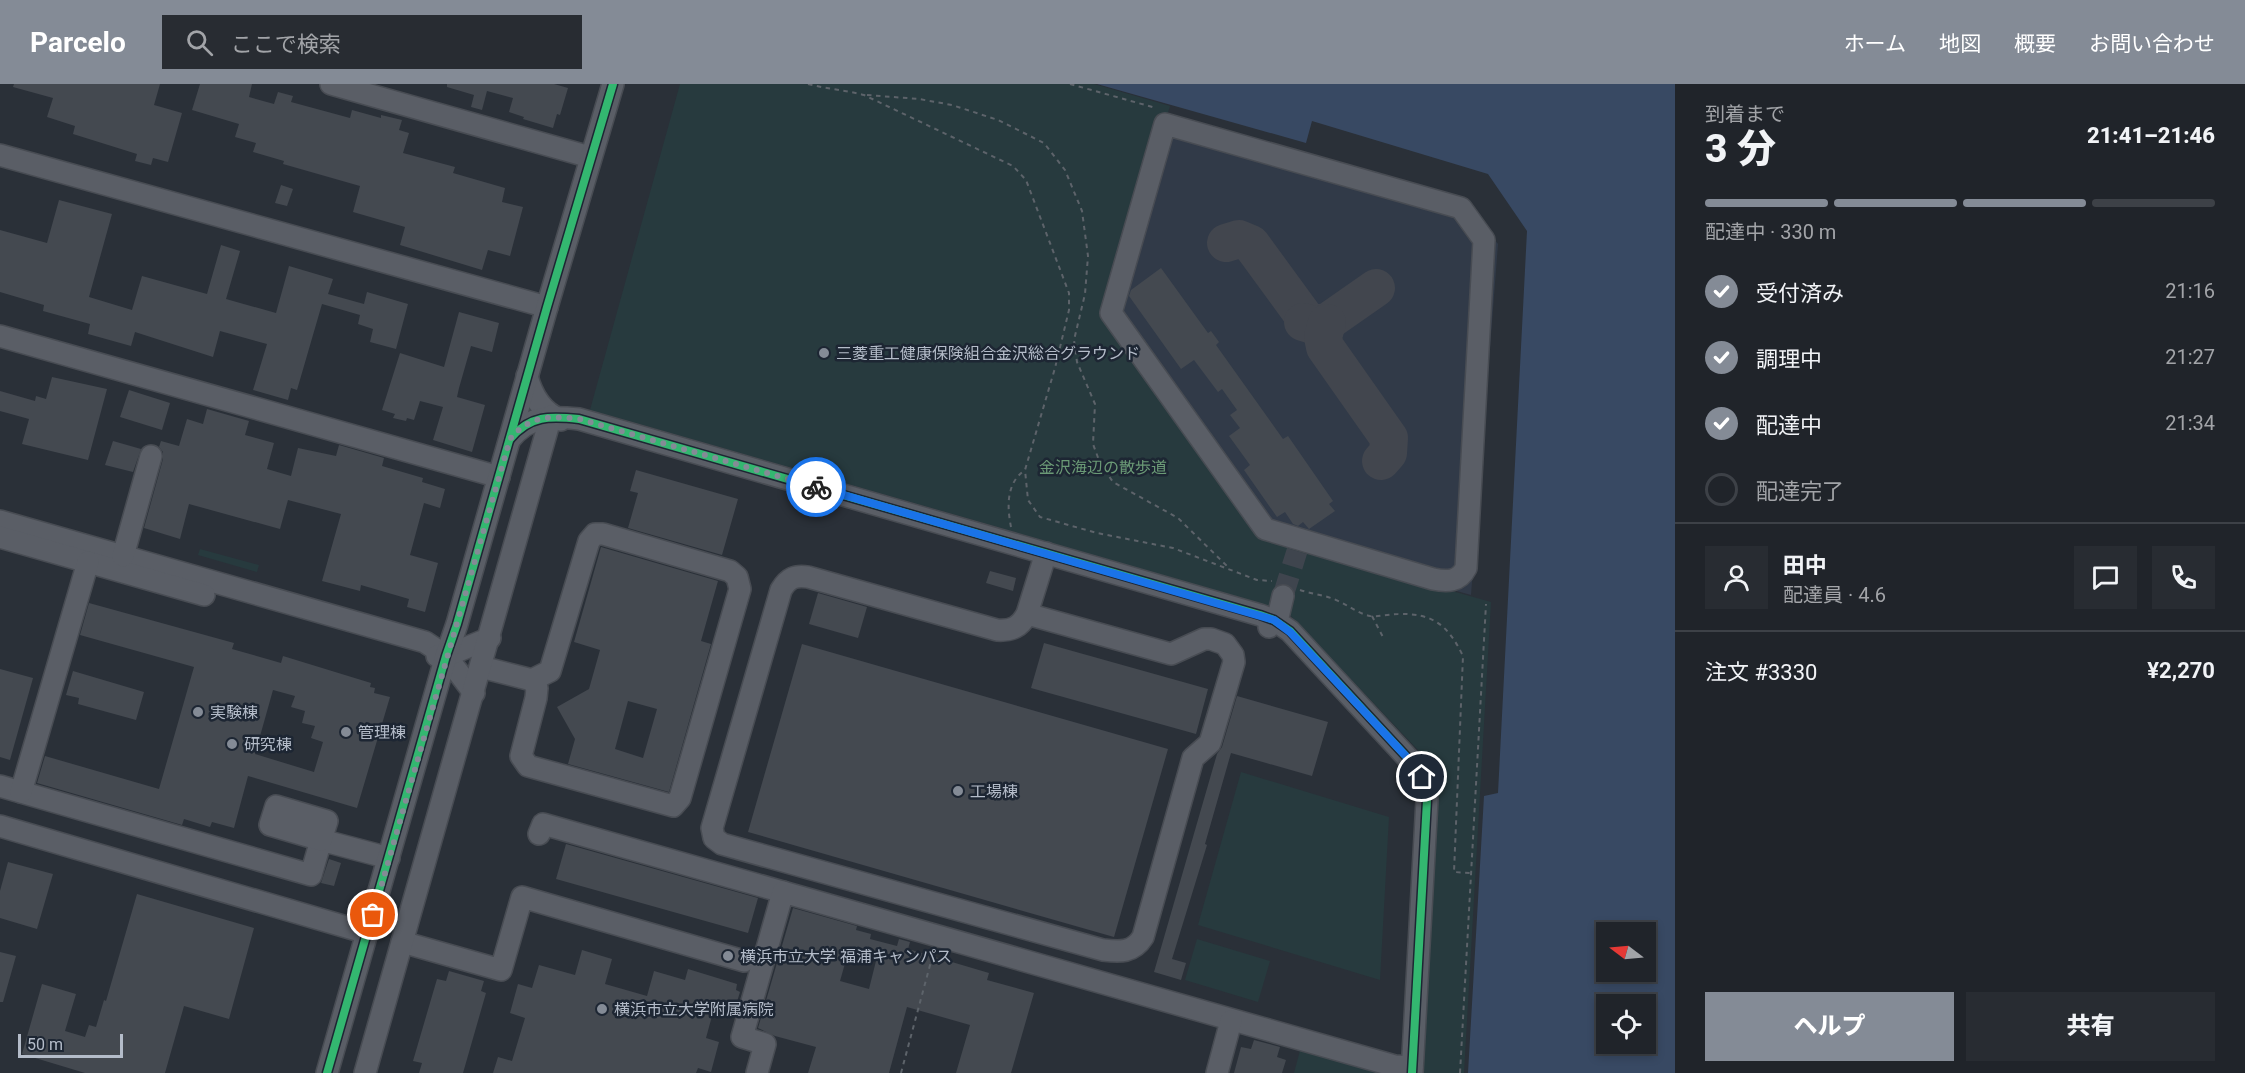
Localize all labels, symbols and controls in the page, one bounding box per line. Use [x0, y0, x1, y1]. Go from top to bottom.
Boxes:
search box [162, 15, 582, 69]
text: Parcelo [30, 26, 126, 59]
icon: search [183, 26, 216, 59]
text: ここで検索 [231, 32, 341, 57]
text: ホーム [1844, 32, 1906, 56]
text: 地図 [1939, 32, 1981, 56]
text: 概要 [2014, 32, 2056, 56]
text: お問い合わせ [2089, 32, 2215, 56]
text: 到着まで [1705, 102, 1785, 126]
text: 21:41–21:46 [2087, 123, 2215, 148]
text: 3 分 [1705, 126, 1776, 172]
text: 配達中 · 330 m [1705, 220, 1836, 244]
icon: check [1705, 275, 1738, 308]
text: 21:16 [2165, 279, 2215, 303]
text: 受付済み [1756, 281, 1844, 306]
icon: check [1705, 341, 1738, 374]
place label: 三菱重工健康保険組合金沢総合グラウンド [836, 344, 1140, 363]
text: 21:27 [2165, 345, 2215, 369]
marker: 三菱重工健康保険組合金沢総合グラウンド [817, 346, 831, 360]
text: 調理中 [1756, 347, 1822, 372]
icon: check [1705, 407, 1738, 440]
text: 21:34 [2165, 411, 2215, 435]
text: 配達中 [1756, 413, 1822, 438]
courier [786, 457, 846, 517]
park label: 金沢海辺の散歩道 [1039, 458, 1167, 477]
icon: bike [800, 471, 833, 504]
text: 配達完了 [1756, 479, 1844, 504]
button: person [1705, 546, 1768, 609]
button: chat [2074, 546, 2137, 609]
button: phone [2152, 546, 2215, 609]
text: 田中 [1783, 553, 1827, 578]
text: 配達員 · 4.6 [1783, 583, 1886, 607]
text: ¥2,270 [2147, 658, 2215, 683]
text: 注文 #3330 [1705, 660, 1817, 685]
place label: 実験棟 [210, 703, 258, 722]
marker: 実験棟 [191, 705, 205, 719]
place label: 管理棟 [358, 723, 406, 742]
marker: 管理棟 [339, 725, 353, 739]
place label: 研究棟 [244, 735, 292, 754]
marker: 研究棟 [225, 737, 239, 751]
pin [1396, 751, 1447, 802]
icon: home [1405, 760, 1438, 793]
place label: 工場棟 [970, 782, 1018, 801]
marker: 工場棟 [951, 784, 965, 798]
pin [347, 889, 398, 940]
icon: bag [356, 898, 389, 931]
north arrow [1596, 922, 1656, 982]
map controls [1596, 922, 1656, 1054]
place label: 横浜市立大学 福浦キャンパス [740, 947, 952, 966]
marker: 横浜市立大学 福浦キャンパス [721, 949, 735, 963]
button: ヘルプ [1705, 992, 1954, 1061]
button: 共有 [1966, 992, 2215, 1061]
button: locate [1596, 994, 1656, 1054]
place label: 横浜市立大学附属病院 [614, 1000, 774, 1019]
marker: 横浜市立大学附属病院 [595, 1002, 609, 1016]
scale bar [18, 1031, 123, 1058]
text: 50 m [27, 1035, 63, 1054]

